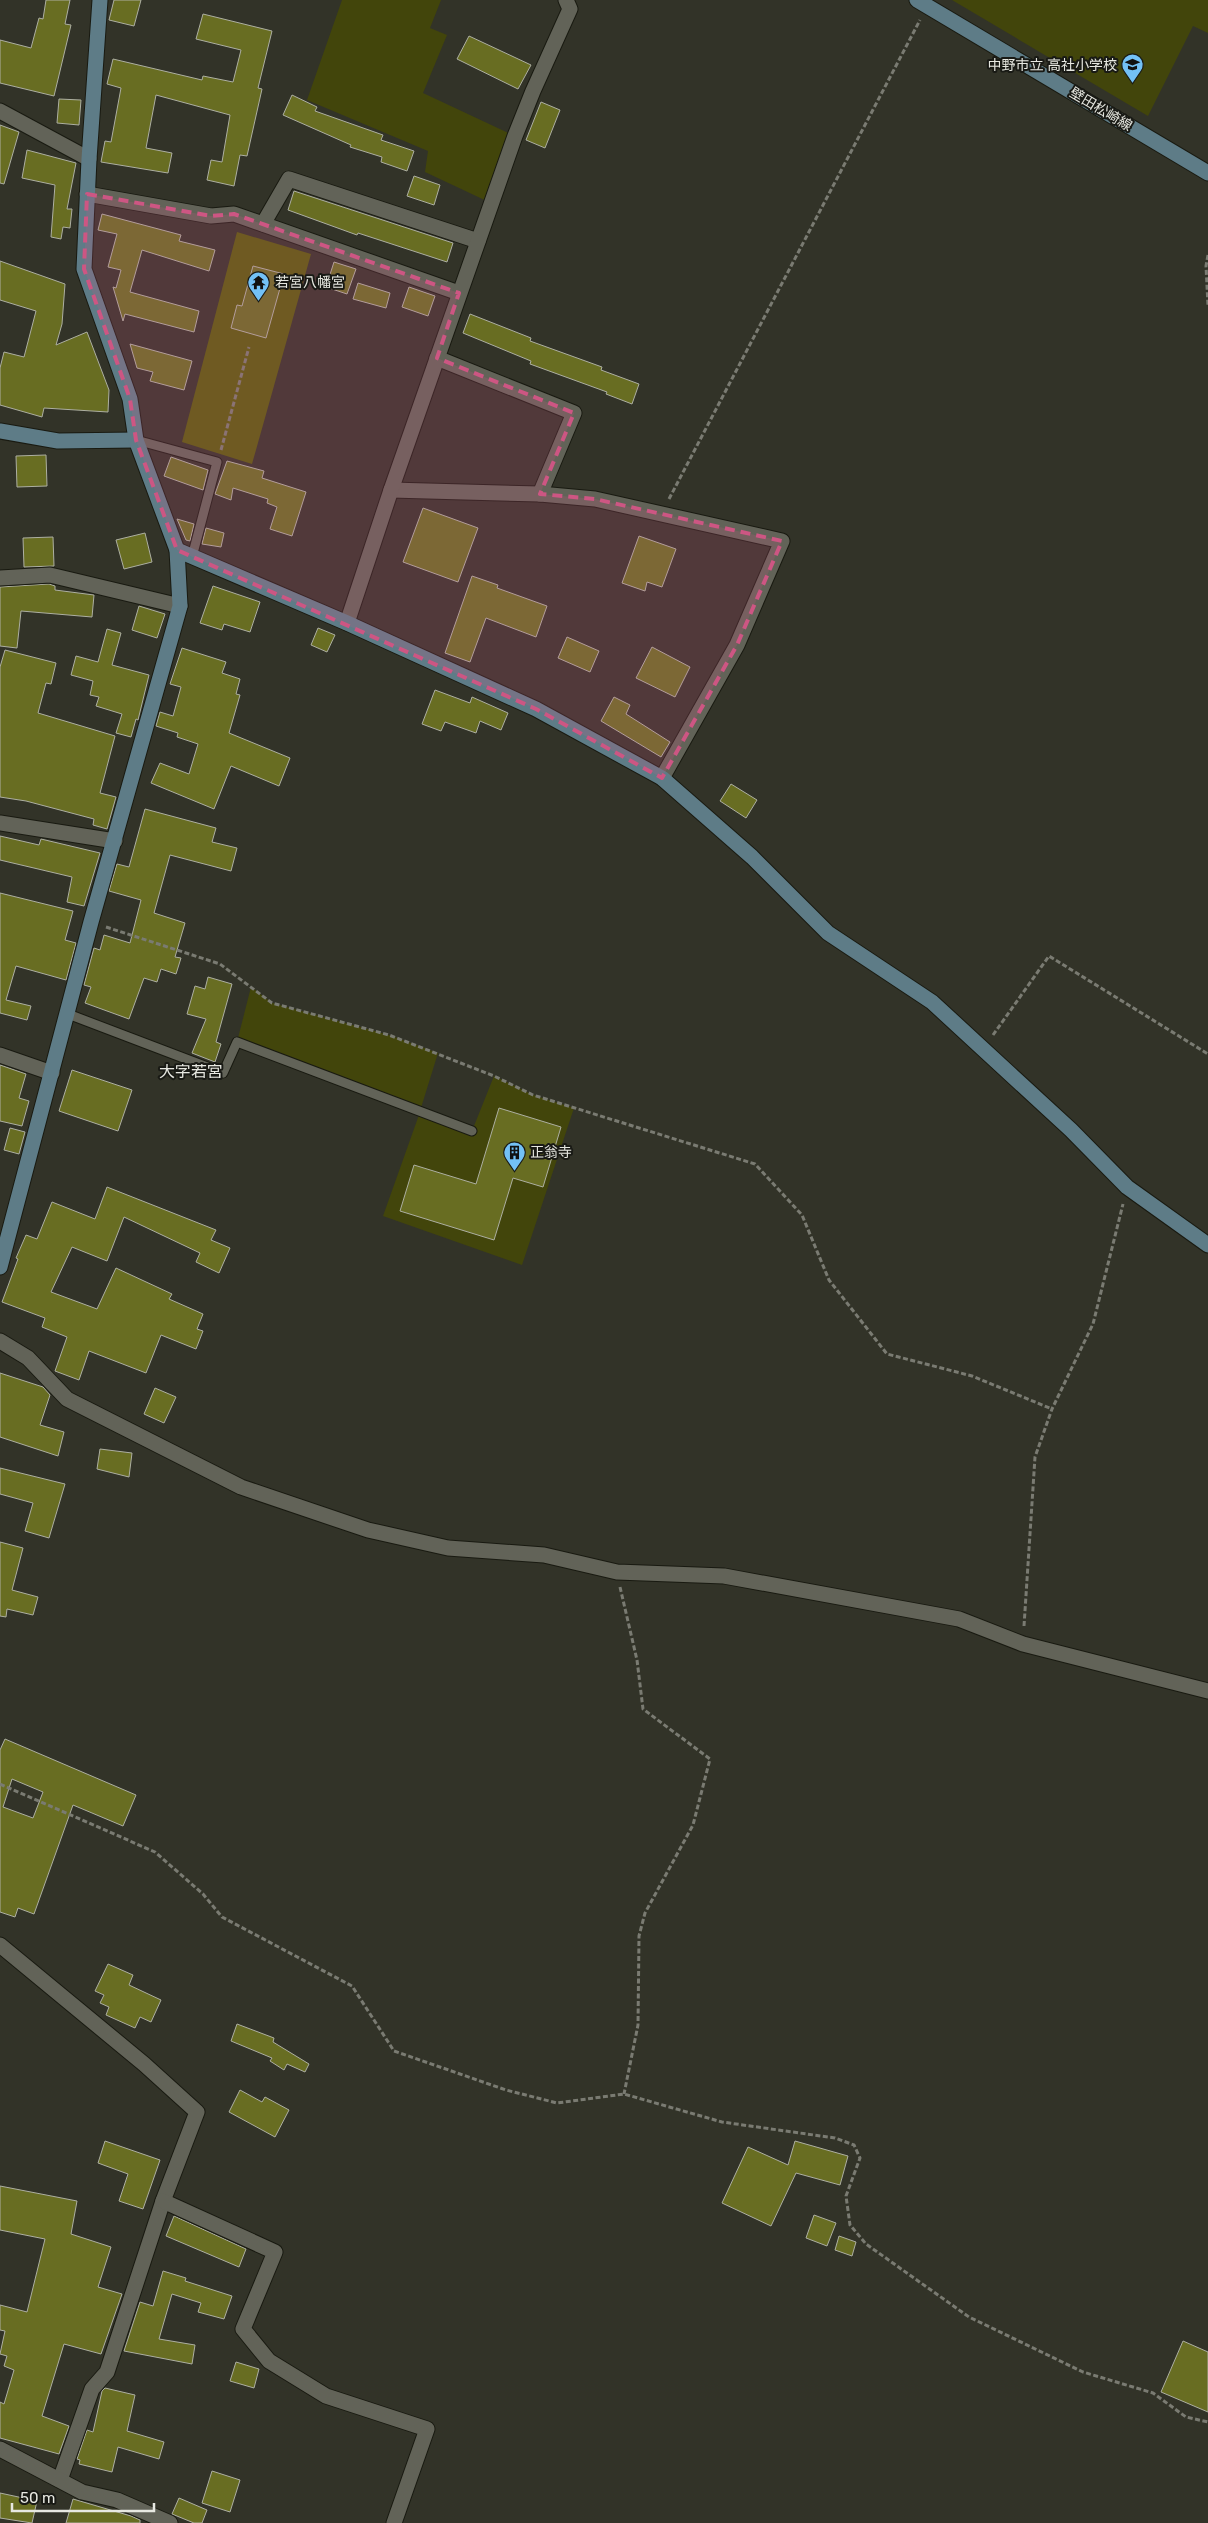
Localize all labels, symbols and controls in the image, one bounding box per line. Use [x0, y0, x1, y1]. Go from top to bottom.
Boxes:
school or university icon: 中野市立 高社小学校 [1121, 53, 1145, 84]
place label: 中野市立 高社小学校 [988, 57, 1117, 74]
street label: 壁田松崎線 [1066, 84, 1135, 135]
temple icon: 若宮八幡宮 [247, 270, 271, 301]
place label: 若宮八幡宮 [275, 274, 345, 291]
district label: 大字若宮 [159, 1062, 223, 1081]
building icon: 正翁寺 [502, 1140, 526, 1171]
place label: 正翁寺 [530, 1144, 572, 1161]
scale bar [12, 2480, 155, 2512]
text: 50 m [20, 2489, 55, 2507]

